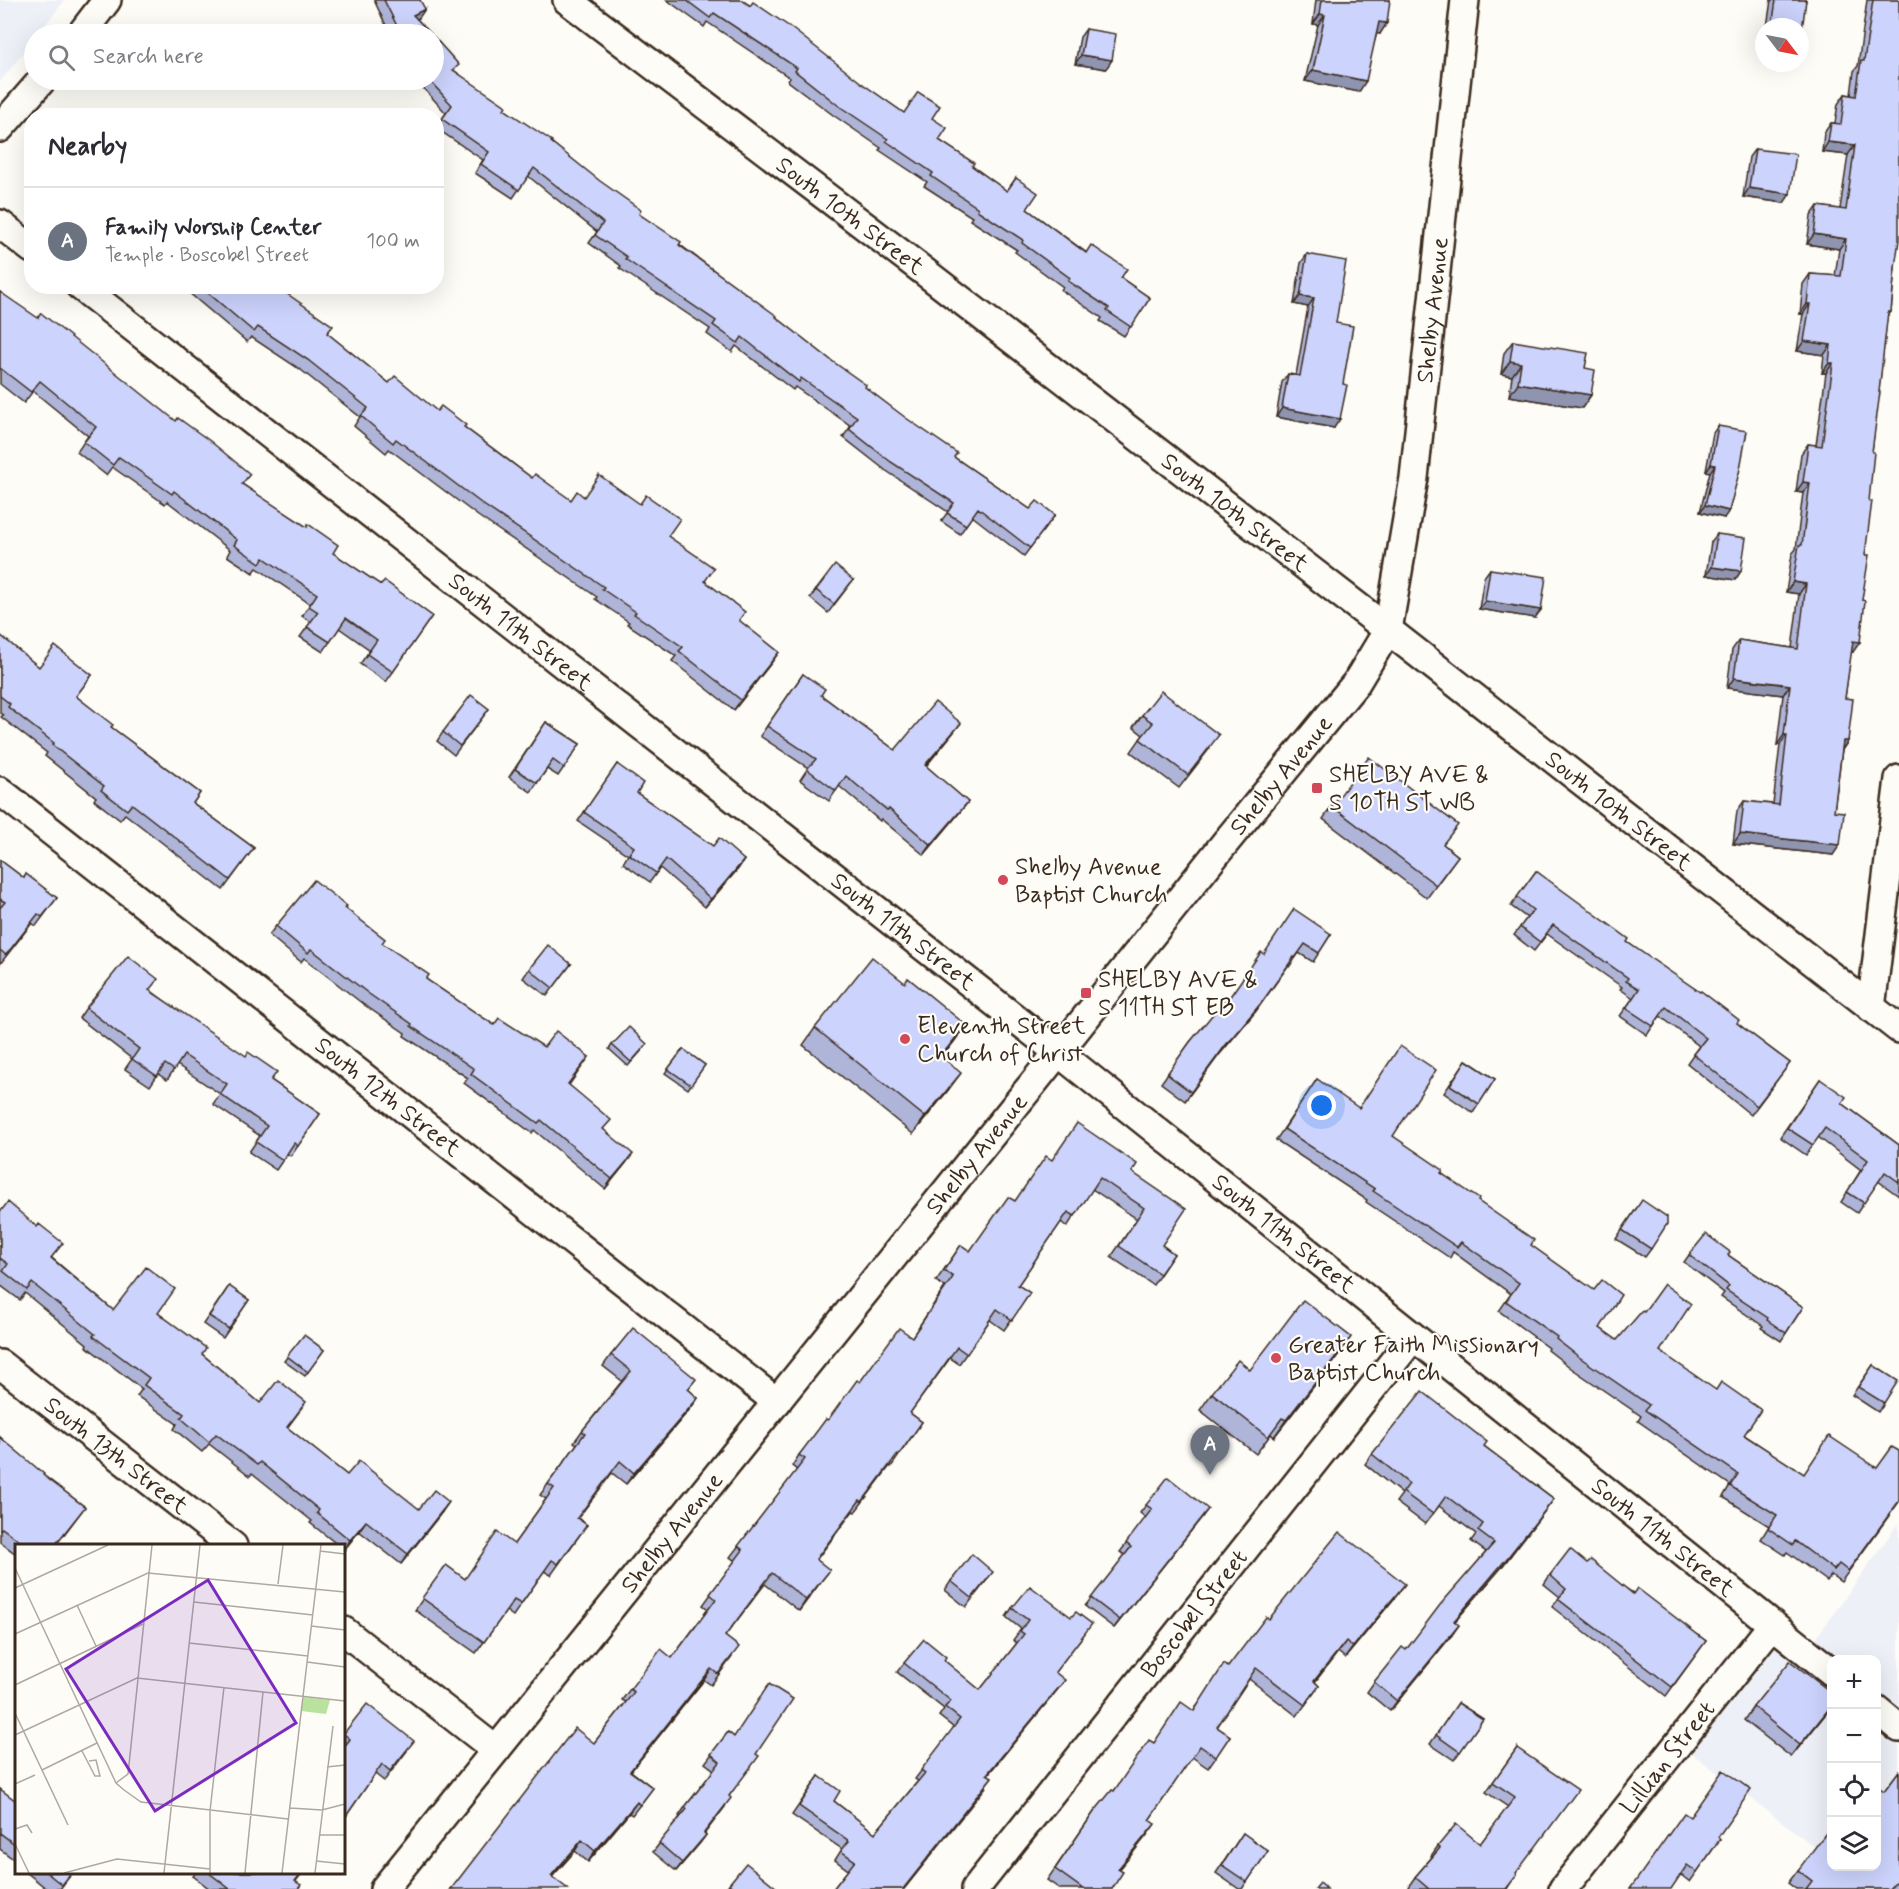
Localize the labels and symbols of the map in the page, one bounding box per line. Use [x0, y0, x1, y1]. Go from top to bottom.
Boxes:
north arrow [1755, 18, 1809, 72]
street label: South 10th Street [769, 150, 930, 283]
street label: Shelby Avenue [1410, 235, 1457, 385]
street label: South 10th Street [1154, 446, 1315, 580]
street label: South 11th Street [441, 566, 598, 699]
street label: Shelby Avenue [1223, 709, 1340, 843]
street label: South 10th Street [1538, 744, 1698, 879]
place label: SHELBY AVE & S 10TH ST WB [1329, 760, 1489, 819]
marker: SHELBY AVE & S 10TH ST WB [1310, 781, 1324, 795]
place label: Shelby Avenue Baptist Church [1015, 852, 1168, 911]
street label: South 11th Street [824, 866, 981, 998]
marker: Shelby Avenue Baptist Church [996, 873, 1010, 887]
place label: SHELBY AVE & S 11TH ST EB [1098, 965, 1258, 1024]
marker: SHELBY AVE & S 11TH ST EB [1079, 986, 1093, 1000]
place label: Eleventh Street Church of Christ [917, 1011, 1086, 1070]
street label: South 12th Street [308, 1030, 467, 1165]
marker: Eleventh Street Church of Christ [898, 1032, 912, 1046]
street label: Shelby Avenue [919, 1088, 1036, 1222]
your location [1307, 1091, 1336, 1120]
street label: South 11th Street [1205, 1167, 1361, 1301]
place label: Greater Faith Missionary Baptist Church [1288, 1330, 1539, 1389]
marker: Greater Faith Missionary Baptist Church [1269, 1351, 1283, 1365]
street label: South 13th Street [37, 1390, 194, 1522]
pin: A [1190, 1426, 1230, 1475]
street label: Shelby Avenue [614, 1466, 731, 1600]
street label: South 11th Street [1584, 1471, 1741, 1605]
inset map [15, 1544, 345, 1874]
street label: Boscobel Street [1134, 1544, 1256, 1685]
street label: Lillian Street [1614, 1695, 1723, 1821]

